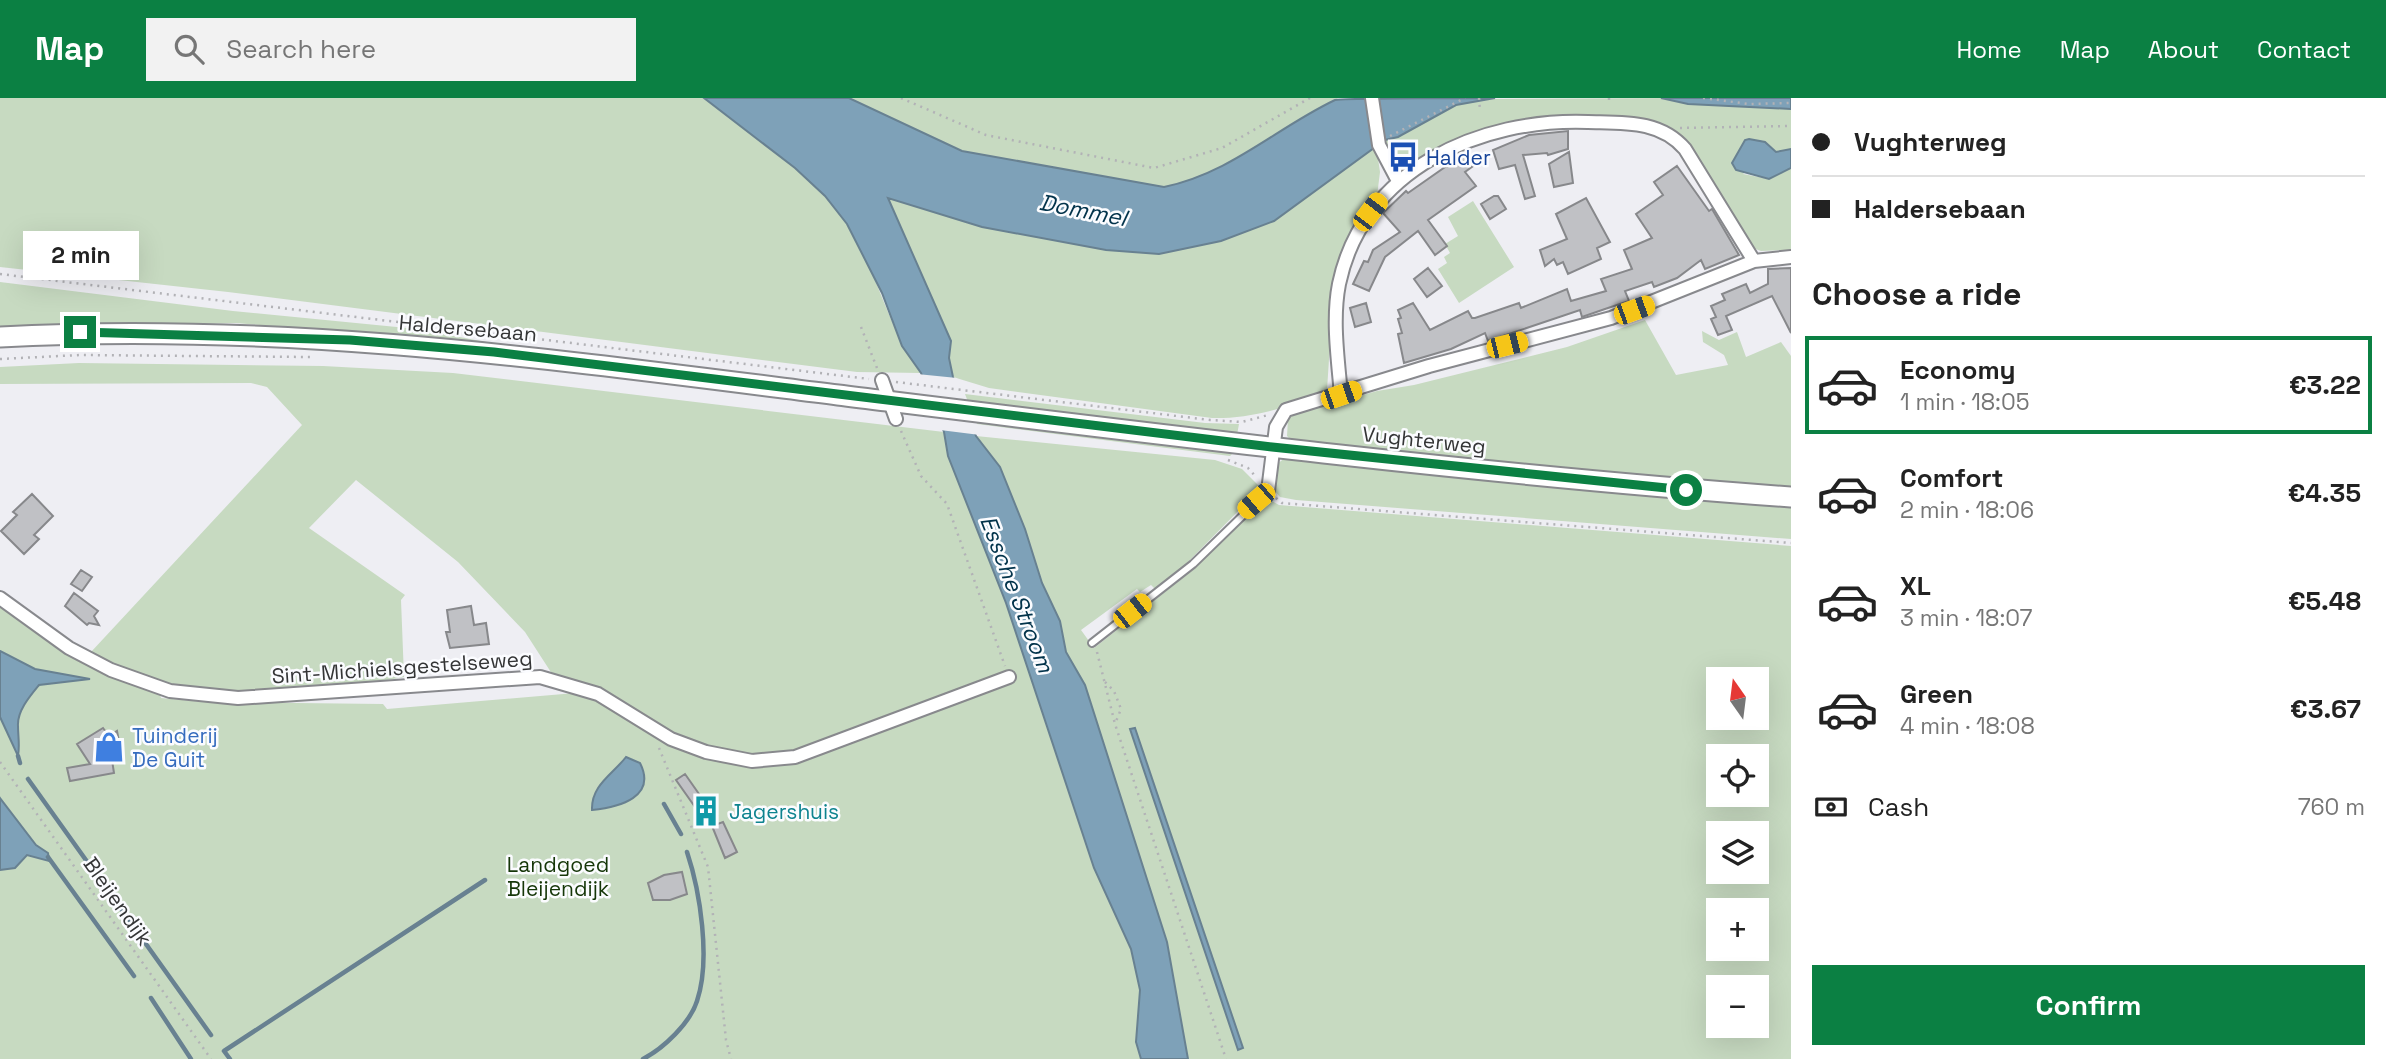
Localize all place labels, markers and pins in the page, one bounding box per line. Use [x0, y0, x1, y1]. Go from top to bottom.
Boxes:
bus stop icon: Halder [1386, 140, 1420, 174]
place label: Halder [1426, 144, 1491, 171]
place label: Tuinderij De Guit [132, 722, 218, 773]
shop icon: Tuinderij De Guit [92, 730, 126, 764]
building icon: Jagershuis [689, 794, 723, 828]
place label: Jagershuis [729, 798, 839, 825]

